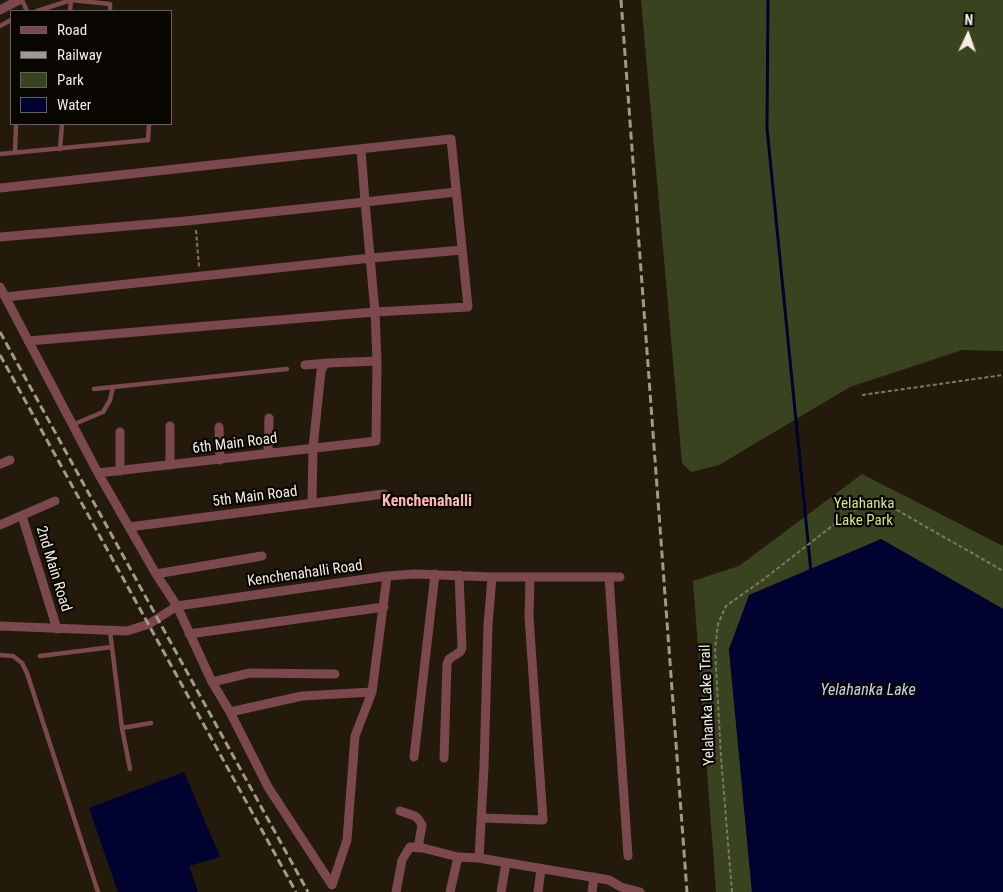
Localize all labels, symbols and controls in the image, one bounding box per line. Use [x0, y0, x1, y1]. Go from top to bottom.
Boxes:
legend [10, 10, 172, 125]
north arrow [943, 10, 993, 60]
text: N [964, 12, 973, 28]
text: Road [57, 21, 87, 39]
text: Railway [57, 46, 102, 64]
text: Park [57, 71, 84, 89]
text: Water [57, 96, 91, 114]
street label: 6th Main Road [192, 430, 278, 458]
street label: 5th Main Road [212, 483, 298, 511]
district label: Kenchenahalli [382, 492, 472, 512]
park label: Yelahanka Lake Park [834, 495, 894, 530]
street label: 2nd Main Road [31, 524, 75, 614]
street label: Kenchenahalli Road [246, 557, 364, 591]
street label: Yelahanka Lake Trail [697, 644, 719, 766]
water label: Yelahanka Lake [820, 681, 916, 701]

